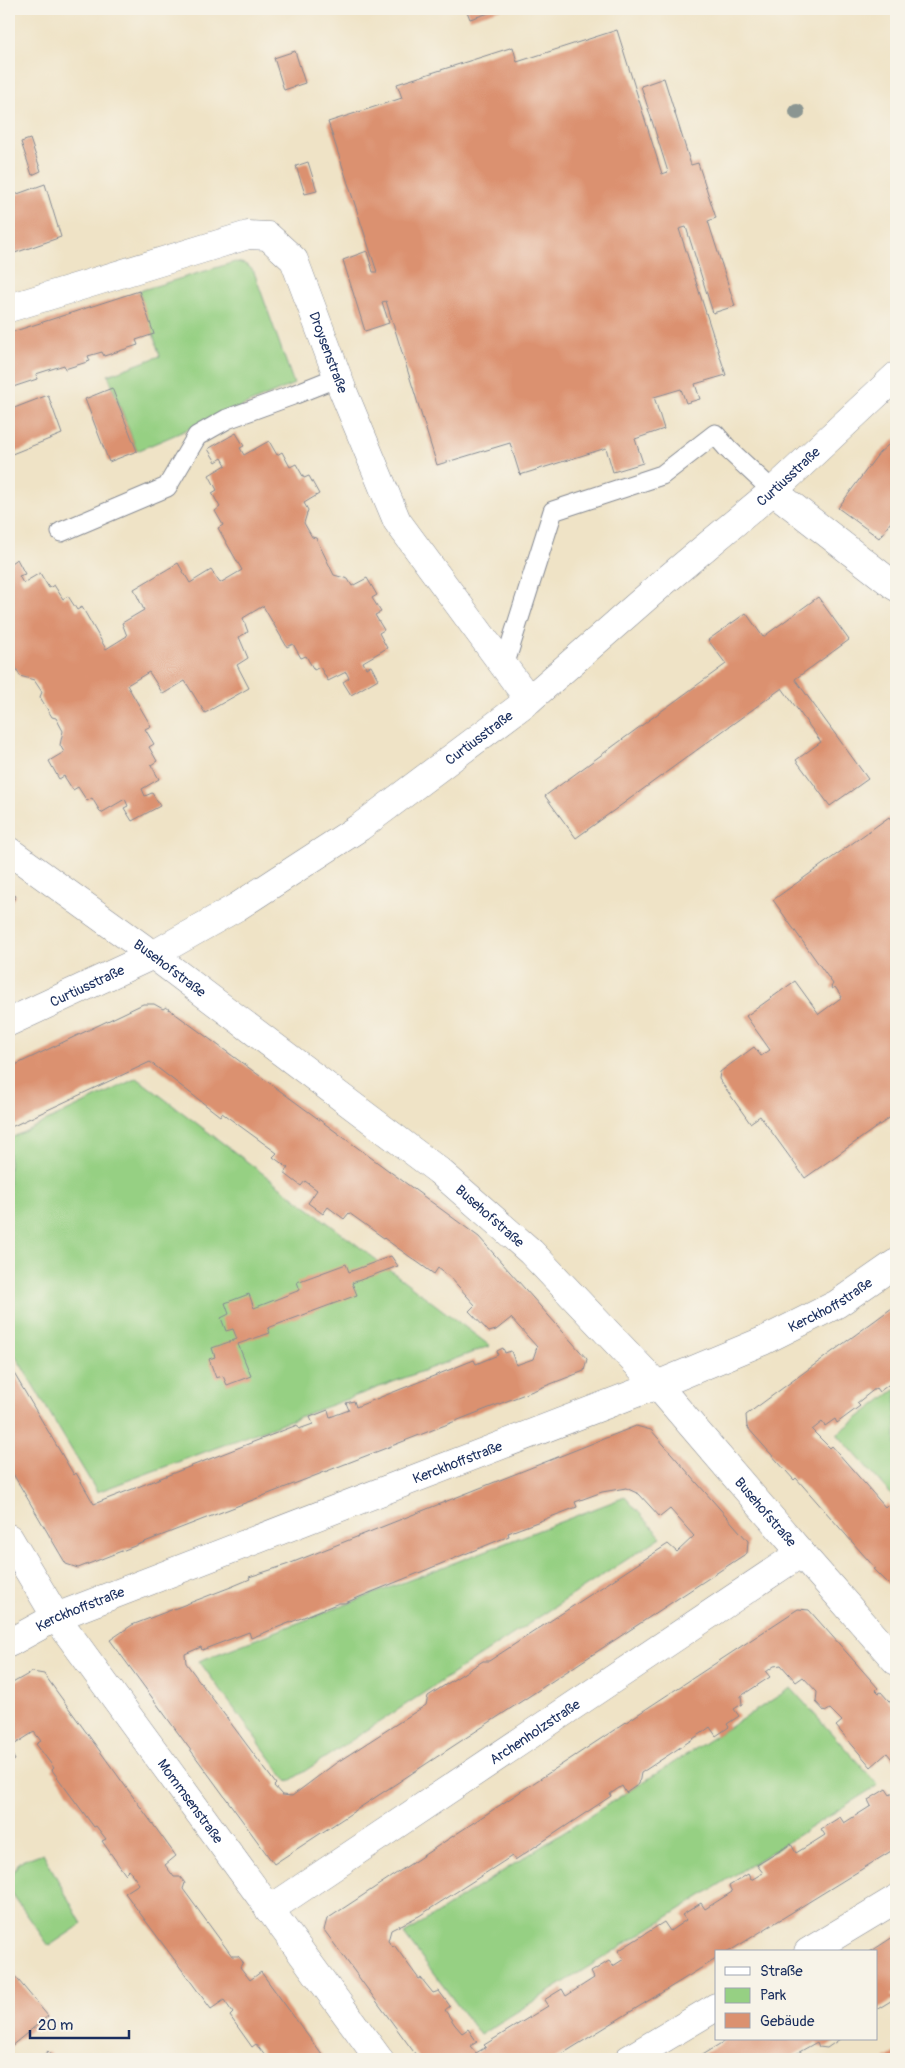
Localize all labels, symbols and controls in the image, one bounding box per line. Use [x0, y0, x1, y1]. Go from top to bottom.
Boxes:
street label: Droysenstraße [305, 310, 351, 396]
street label: Curtiusstraße [753, 443, 824, 510]
street label: Curtiusstraße [442, 707, 516, 769]
street label: Busehofstraße [130, 936, 209, 1001]
street label: Curtiusstraße [47, 962, 127, 1011]
street label: Busehofstraße [452, 1182, 528, 1251]
street label: Kerckhoffstraße [785, 1274, 876, 1336]
street label: Kerckhoffstraße [410, 1438, 505, 1487]
street label: Busehofstraße [731, 1474, 800, 1550]
street label: Kerckhoffstraße [33, 1583, 127, 1636]
street label: Archenholzstraße [487, 1696, 583, 1768]
street label: Mommsenstraße [154, 1756, 227, 1847]
legend [715, 1950, 878, 2040]
text: Straße [760, 1962, 803, 1981]
text: Park [760, 1986, 787, 2005]
scale bar [30, 2008, 129, 2040]
text: Gebäude [760, 2012, 815, 2031]
text: 20 m [38, 2016, 73, 2035]

